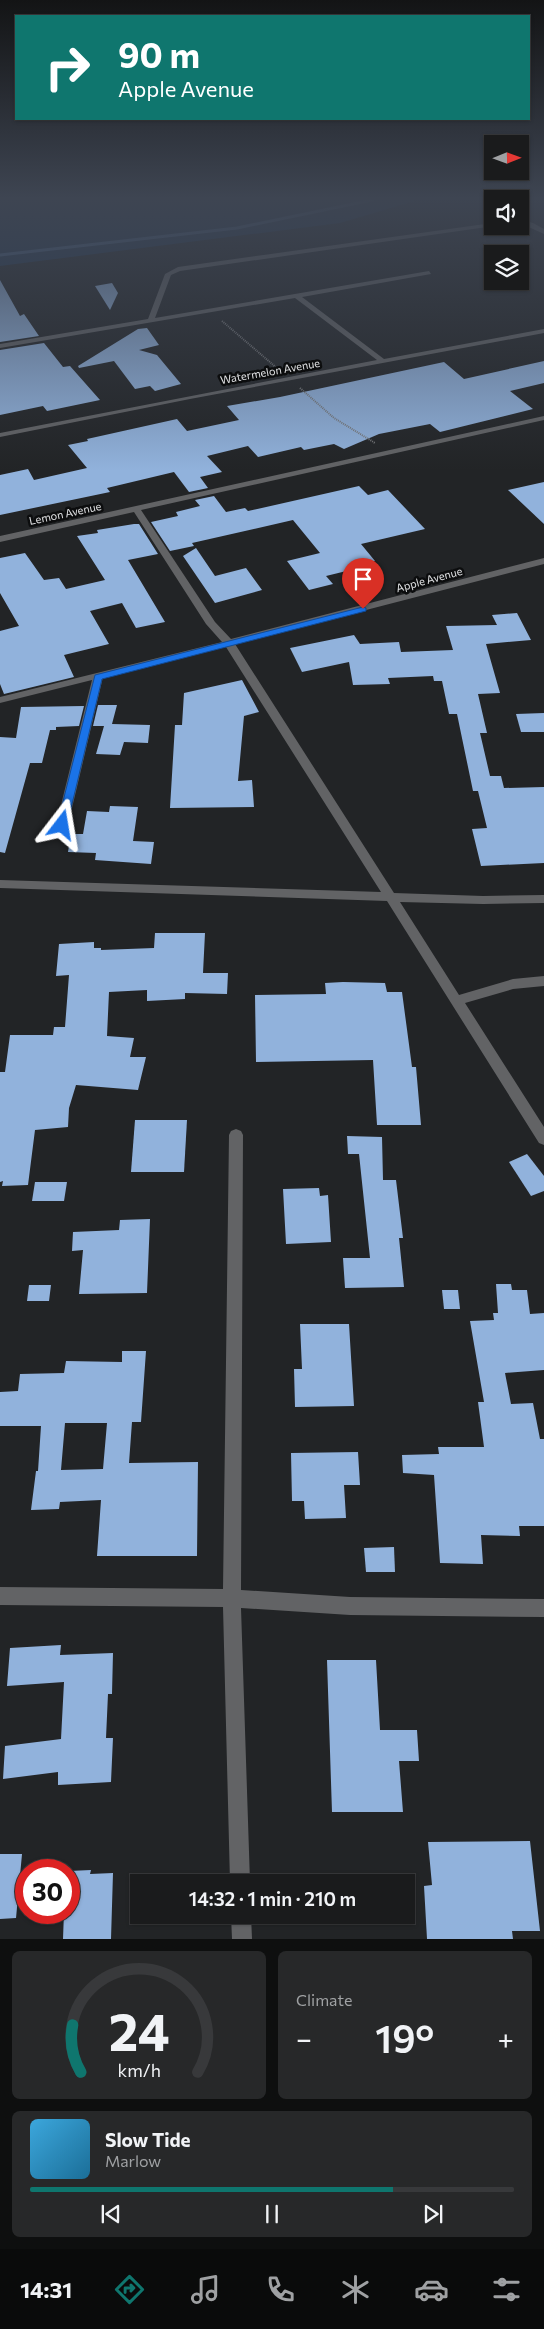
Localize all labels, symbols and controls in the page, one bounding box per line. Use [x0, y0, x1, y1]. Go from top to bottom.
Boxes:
text: 90 m [118, 32, 200, 75]
icon: right [35, 35, 100, 100]
text: Apple Avenue [118, 75, 254, 102]
north arrow [484, 135, 529, 180]
map controls [484, 135, 529, 290]
button: sound [484, 190, 529, 235]
button: layers [484, 245, 529, 290]
street label: Watermelon Avenue [219, 356, 321, 386]
street label: Lemon Avenue [28, 499, 102, 527]
pin [342, 558, 384, 609]
street label: Apple Avenue [394, 564, 464, 594]
icon: arrive [349, 565, 377, 593]
position arrow [35, 798, 87, 850]
speed limit sign: 30 [15, 1859, 80, 1924]
text: 14:32 · 1 min · 210 m [189, 1887, 356, 1910]
text: Climate [296, 1990, 352, 2009]
text: 24 [109, 1998, 169, 2062]
text: 19° [375, 2014, 434, 2061]
text: − [296, 2021, 312, 2055]
text: + [498, 2021, 514, 2055]
text: km/h [117, 2059, 161, 2081]
text: Slow Tide [105, 2128, 191, 2151]
text: Marlow [105, 2151, 161, 2170]
icon: previous [97, 2200, 125, 2228]
icon: pause [258, 2200, 286, 2228]
icon: next [419, 2200, 447, 2228]
icon: directions [112, 2272, 147, 2307]
icon: music [188, 2272, 223, 2307]
icon: phone [263, 2272, 298, 2307]
icon: climate [338, 2272, 373, 2307]
icon: car [414, 2272, 449, 2307]
icon: filters [489, 2272, 524, 2307]
text: 14:31 [20, 2276, 72, 2303]

